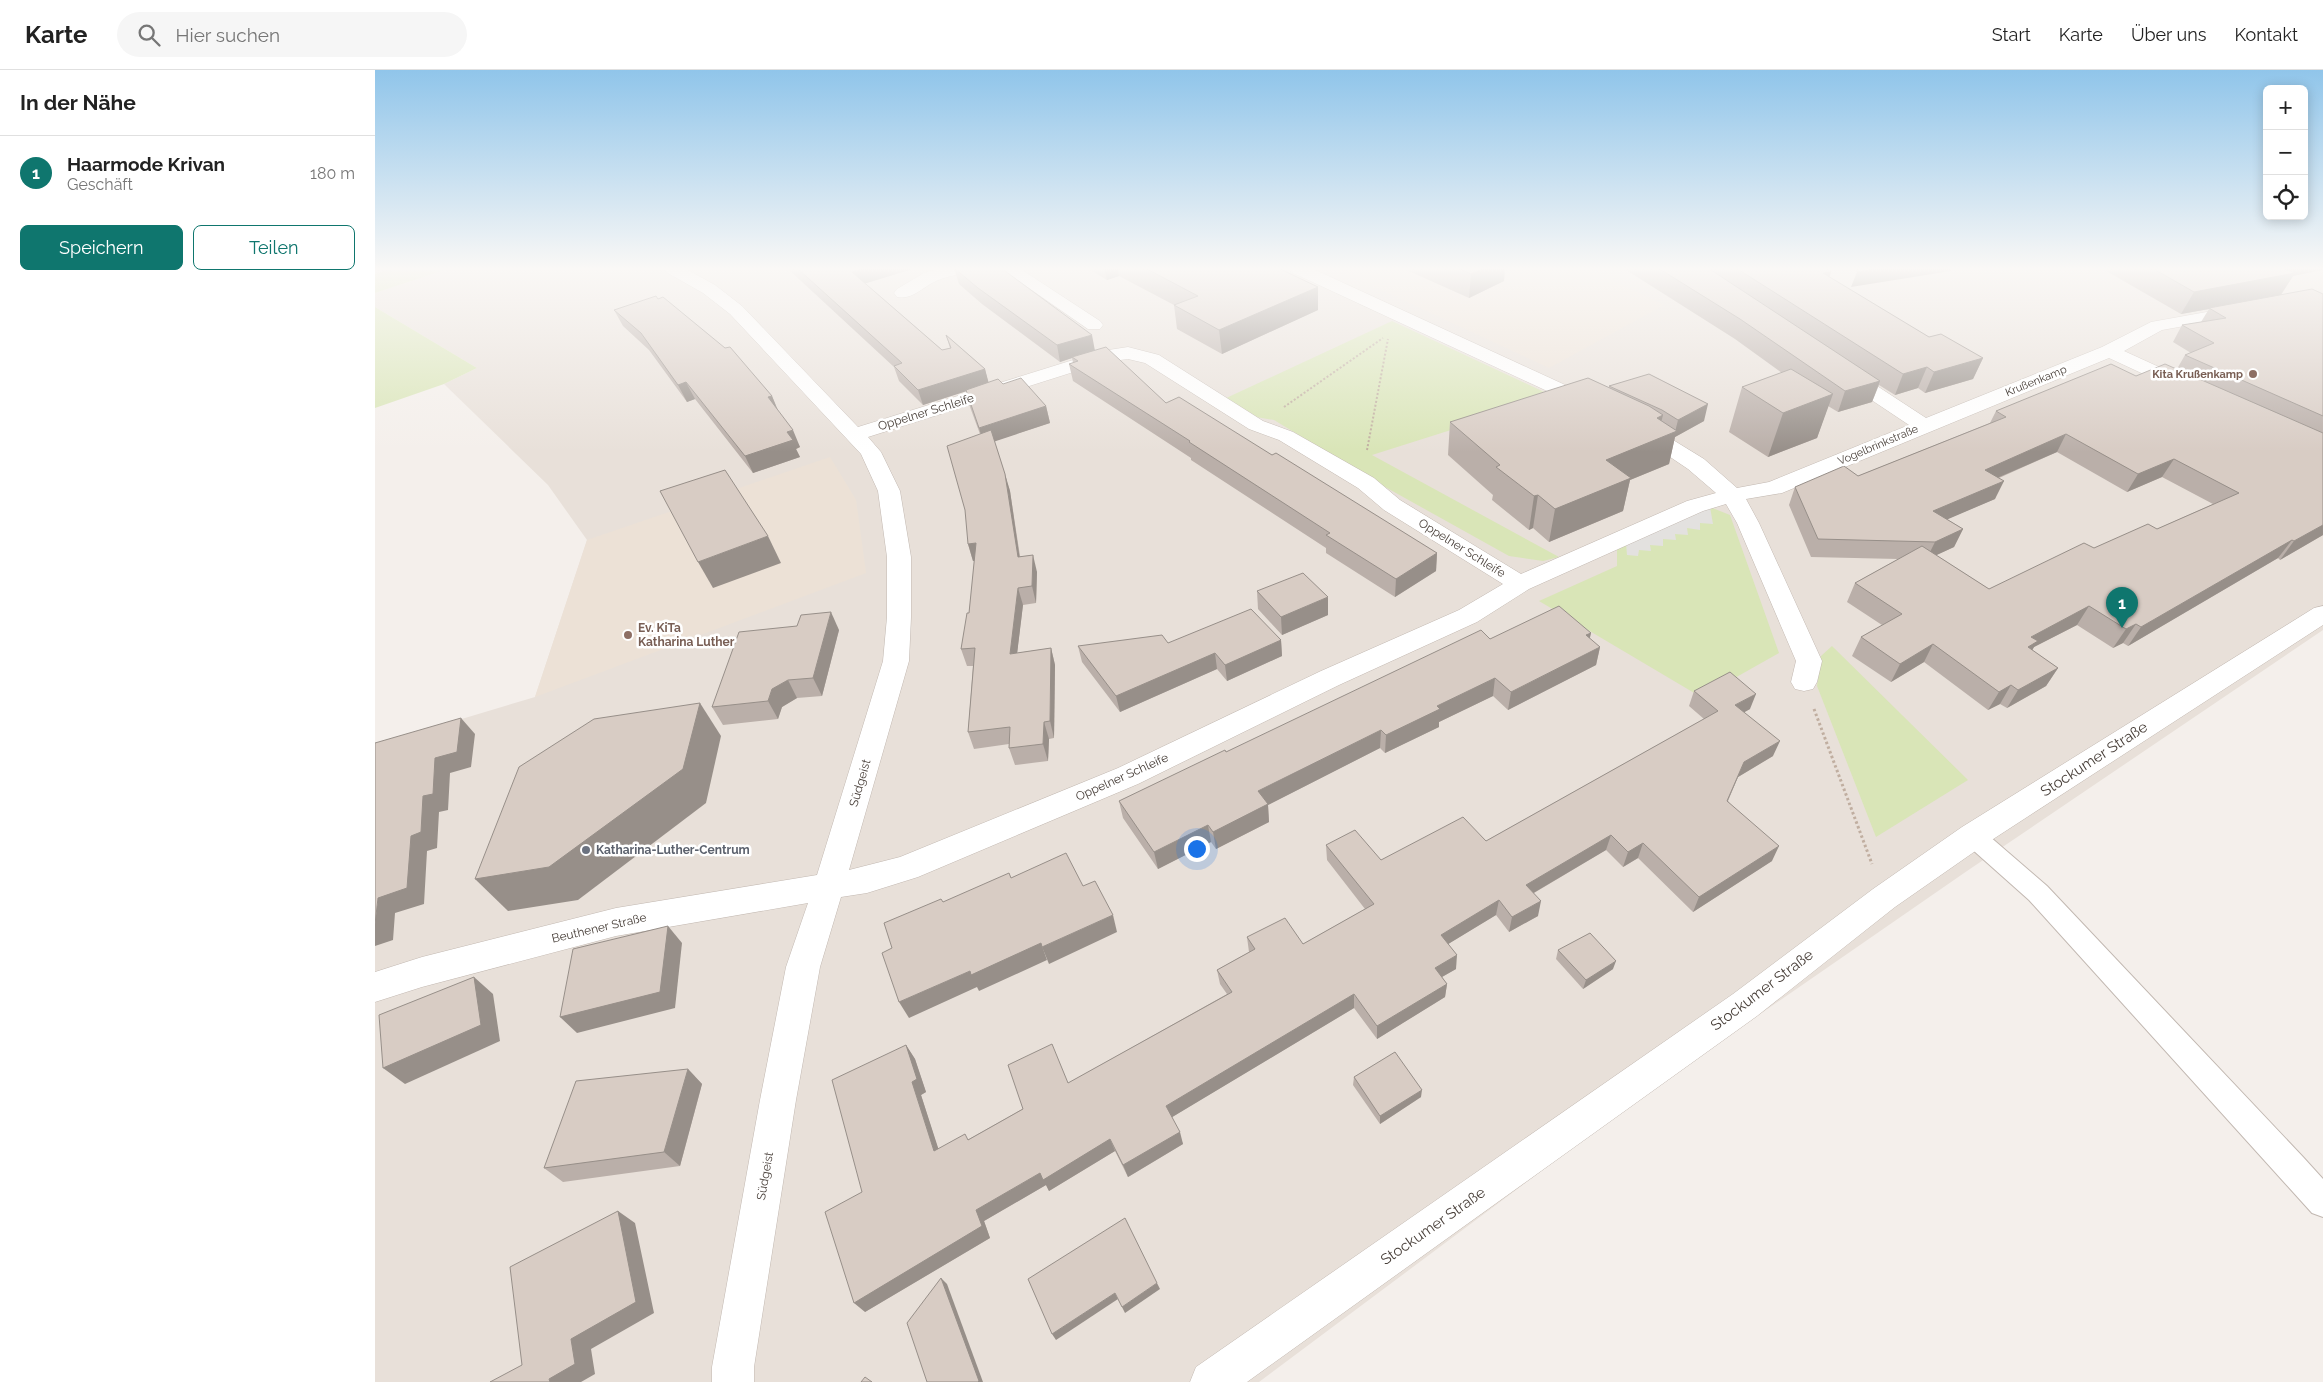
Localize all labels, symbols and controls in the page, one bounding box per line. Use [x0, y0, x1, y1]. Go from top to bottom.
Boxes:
search box [117, 12, 467, 57]
text: Karte [25, 20, 87, 49]
icon: search [135, 21, 163, 49]
text: Hier suchen [175, 24, 280, 46]
text: Start [1992, 24, 2031, 45]
text: Karte [2059, 24, 2103, 45]
text: Über uns [2131, 24, 2206, 45]
text: Kontakt [2234, 24, 2298, 45]
map controls [2263, 85, 2308, 220]
button: + [2263, 85, 2308, 130]
text: In der Nähe [20, 90, 136, 115]
button: − [2263, 130, 2308, 175]
text: Haarmode Krivan [67, 153, 225, 175]
text: 1 [32, 164, 40, 183]
text: 180 m [310, 164, 355, 183]
text: Geschäft [67, 175, 133, 194]
button: locate [2263, 175, 2308, 220]
button: Speichern [20, 225, 183, 270]
button: Teilen [193, 225, 355, 270]
street label: Krußenkamp [2003, 363, 2069, 399]
place label: Kita Krußenkamp [2152, 368, 2243, 381]
marker: Kita Krußenkamp [2247, 368, 2259, 380]
street label: Oppelner Schleife [876, 391, 976, 433]
street label: Vogelbrinkstraße [1836, 422, 1921, 468]
street label: Oppelner Schleife [1416, 516, 1508, 580]
pin: 1 [2106, 587, 2138, 628]
place label: Ev. KiTa Katharina Luther [638, 621, 735, 649]
marker: Ev. KiTa Katharina Luther [622, 629, 634, 641]
street label: Stockumer Straße [2037, 718, 2151, 800]
street label: Oppelner Schleife [1074, 750, 1170, 804]
street label: Südgeist [847, 758, 873, 808]
your location [1184, 836, 1210, 862]
place label: Katharina-Luther-Centrum [596, 843, 750, 857]
marker: Katharina-Luther-Centrum [580, 844, 592, 856]
street label: Beuthener Straße [550, 910, 648, 946]
street label: Stockumer Straße [1707, 945, 1817, 1034]
street label: Südgeist [754, 1151, 776, 1201]
street label: Stockumer Straße [1377, 1183, 1489, 1269]

